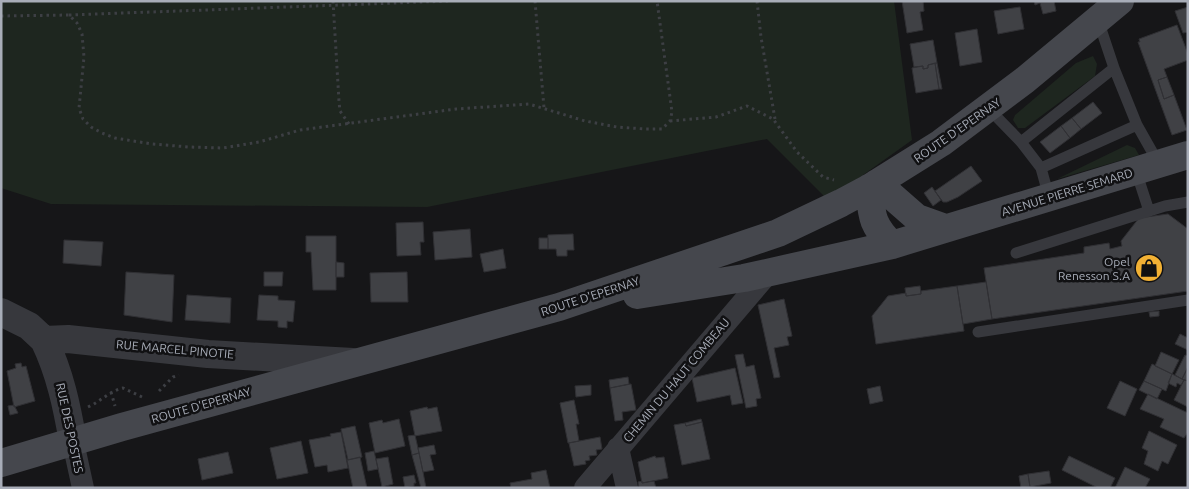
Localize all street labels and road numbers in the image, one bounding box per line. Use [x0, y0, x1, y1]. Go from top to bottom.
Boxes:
street label: ROUTE D'EPERNAY [911, 95, 1003, 165]
street label: AVENUE PIERRE SEMARD [1000, 166, 1134, 218]
street label: ROUTE D'EPERNAY [539, 274, 641, 318]
street label: CHEMIN DU HAUT COMBEAU [620, 315, 732, 445]
street label: RUE MARCEL PINOTIE [116, 337, 235, 361]
street label: RUE DES POSTES [54, 382, 86, 474]
street label: ROUTE D'EPERNAY [150, 385, 252, 425]

